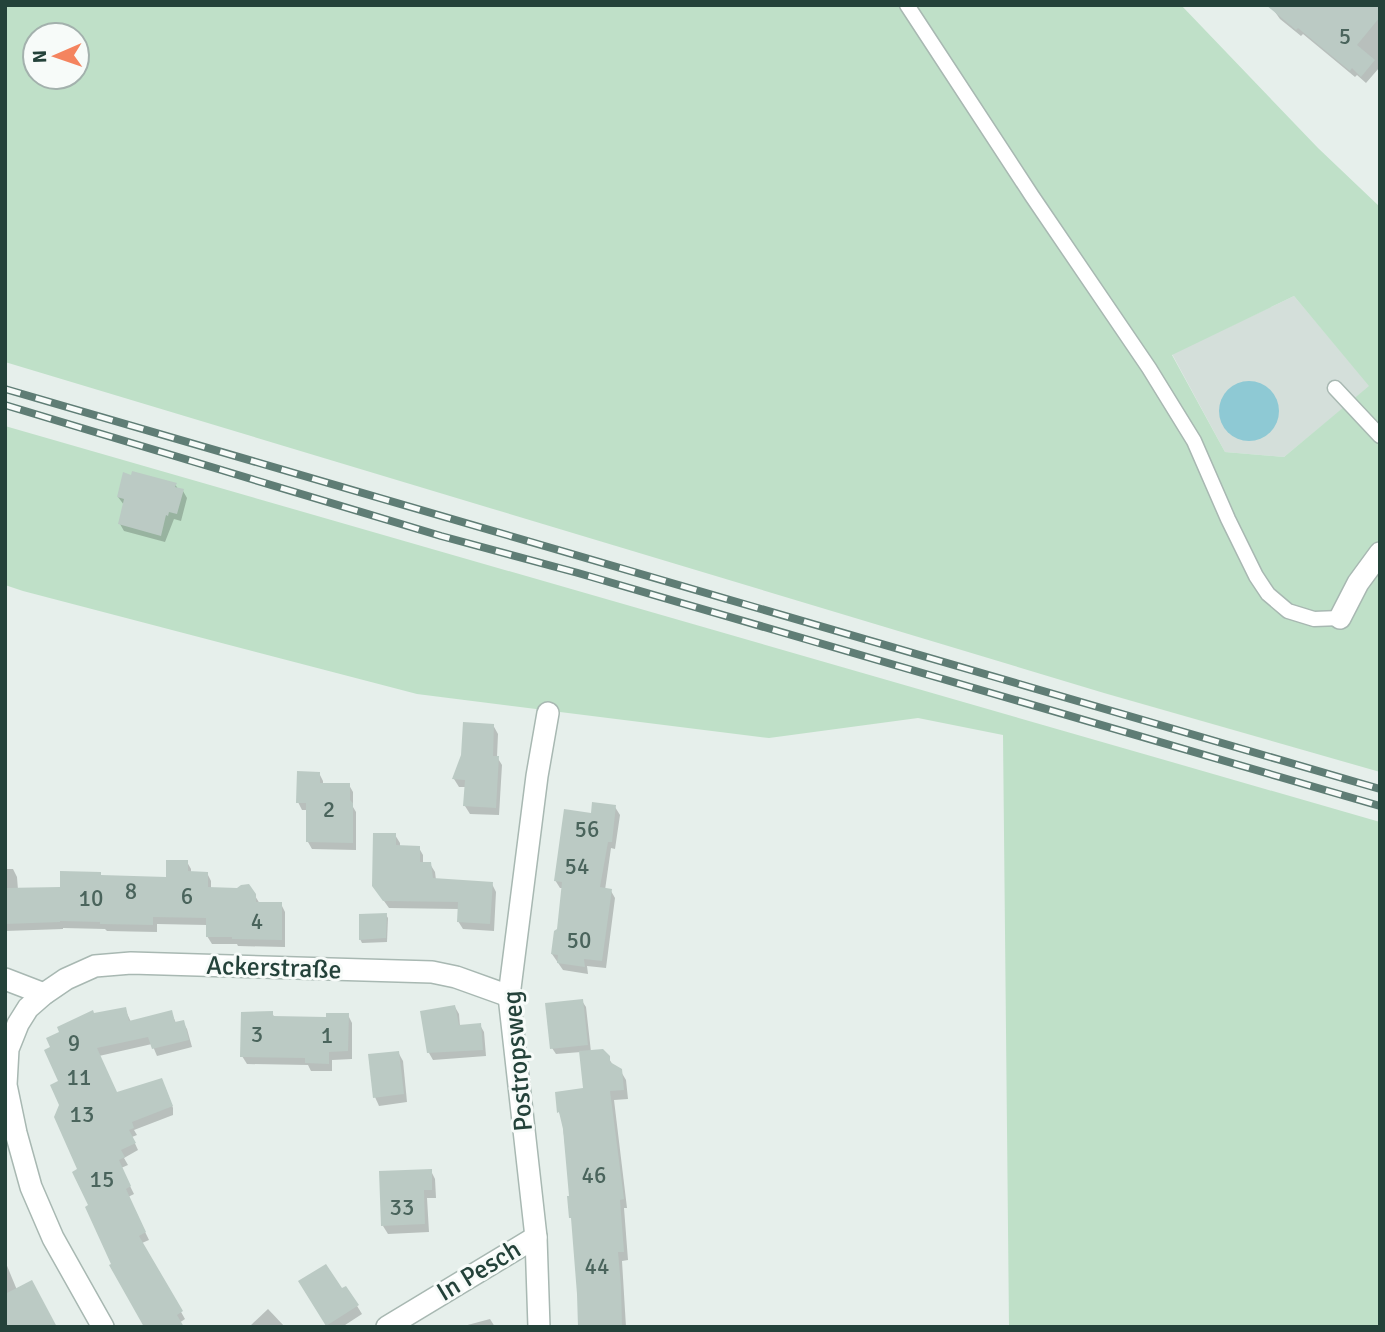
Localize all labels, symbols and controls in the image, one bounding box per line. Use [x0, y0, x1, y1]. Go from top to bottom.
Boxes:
north arrow [21, 21, 91, 91]
house number: 5 [1339, 22, 1351, 51]
text: N [28, 50, 52, 64]
house number: 2 [323, 795, 335, 824]
house number: 56 [575, 815, 599, 844]
house number: 54 [565, 852, 589, 881]
house number: 8 [125, 877, 137, 906]
house number: 6 [181, 882, 193, 911]
house number: 10 [79, 884, 103, 913]
house number: 4 [251, 907, 263, 936]
house number: 50 [567, 926, 591, 955]
street label: Ackerstraße [206, 950, 342, 986]
street label: Postropsweg [496, 989, 540, 1133]
house number: 3 [251, 1020, 263, 1049]
house number: 1 [321, 1021, 333, 1050]
house number: 9 [68, 1029, 80, 1058]
house number: 11 [67, 1063, 91, 1092]
house number: 13 [70, 1100, 94, 1129]
house number: 46 [582, 1161, 606, 1190]
house number: 15 [90, 1165, 114, 1194]
house number: 33 [390, 1193, 414, 1222]
street label: In Pesch [431, 1233, 527, 1309]
house number: 44 [585, 1252, 609, 1281]

